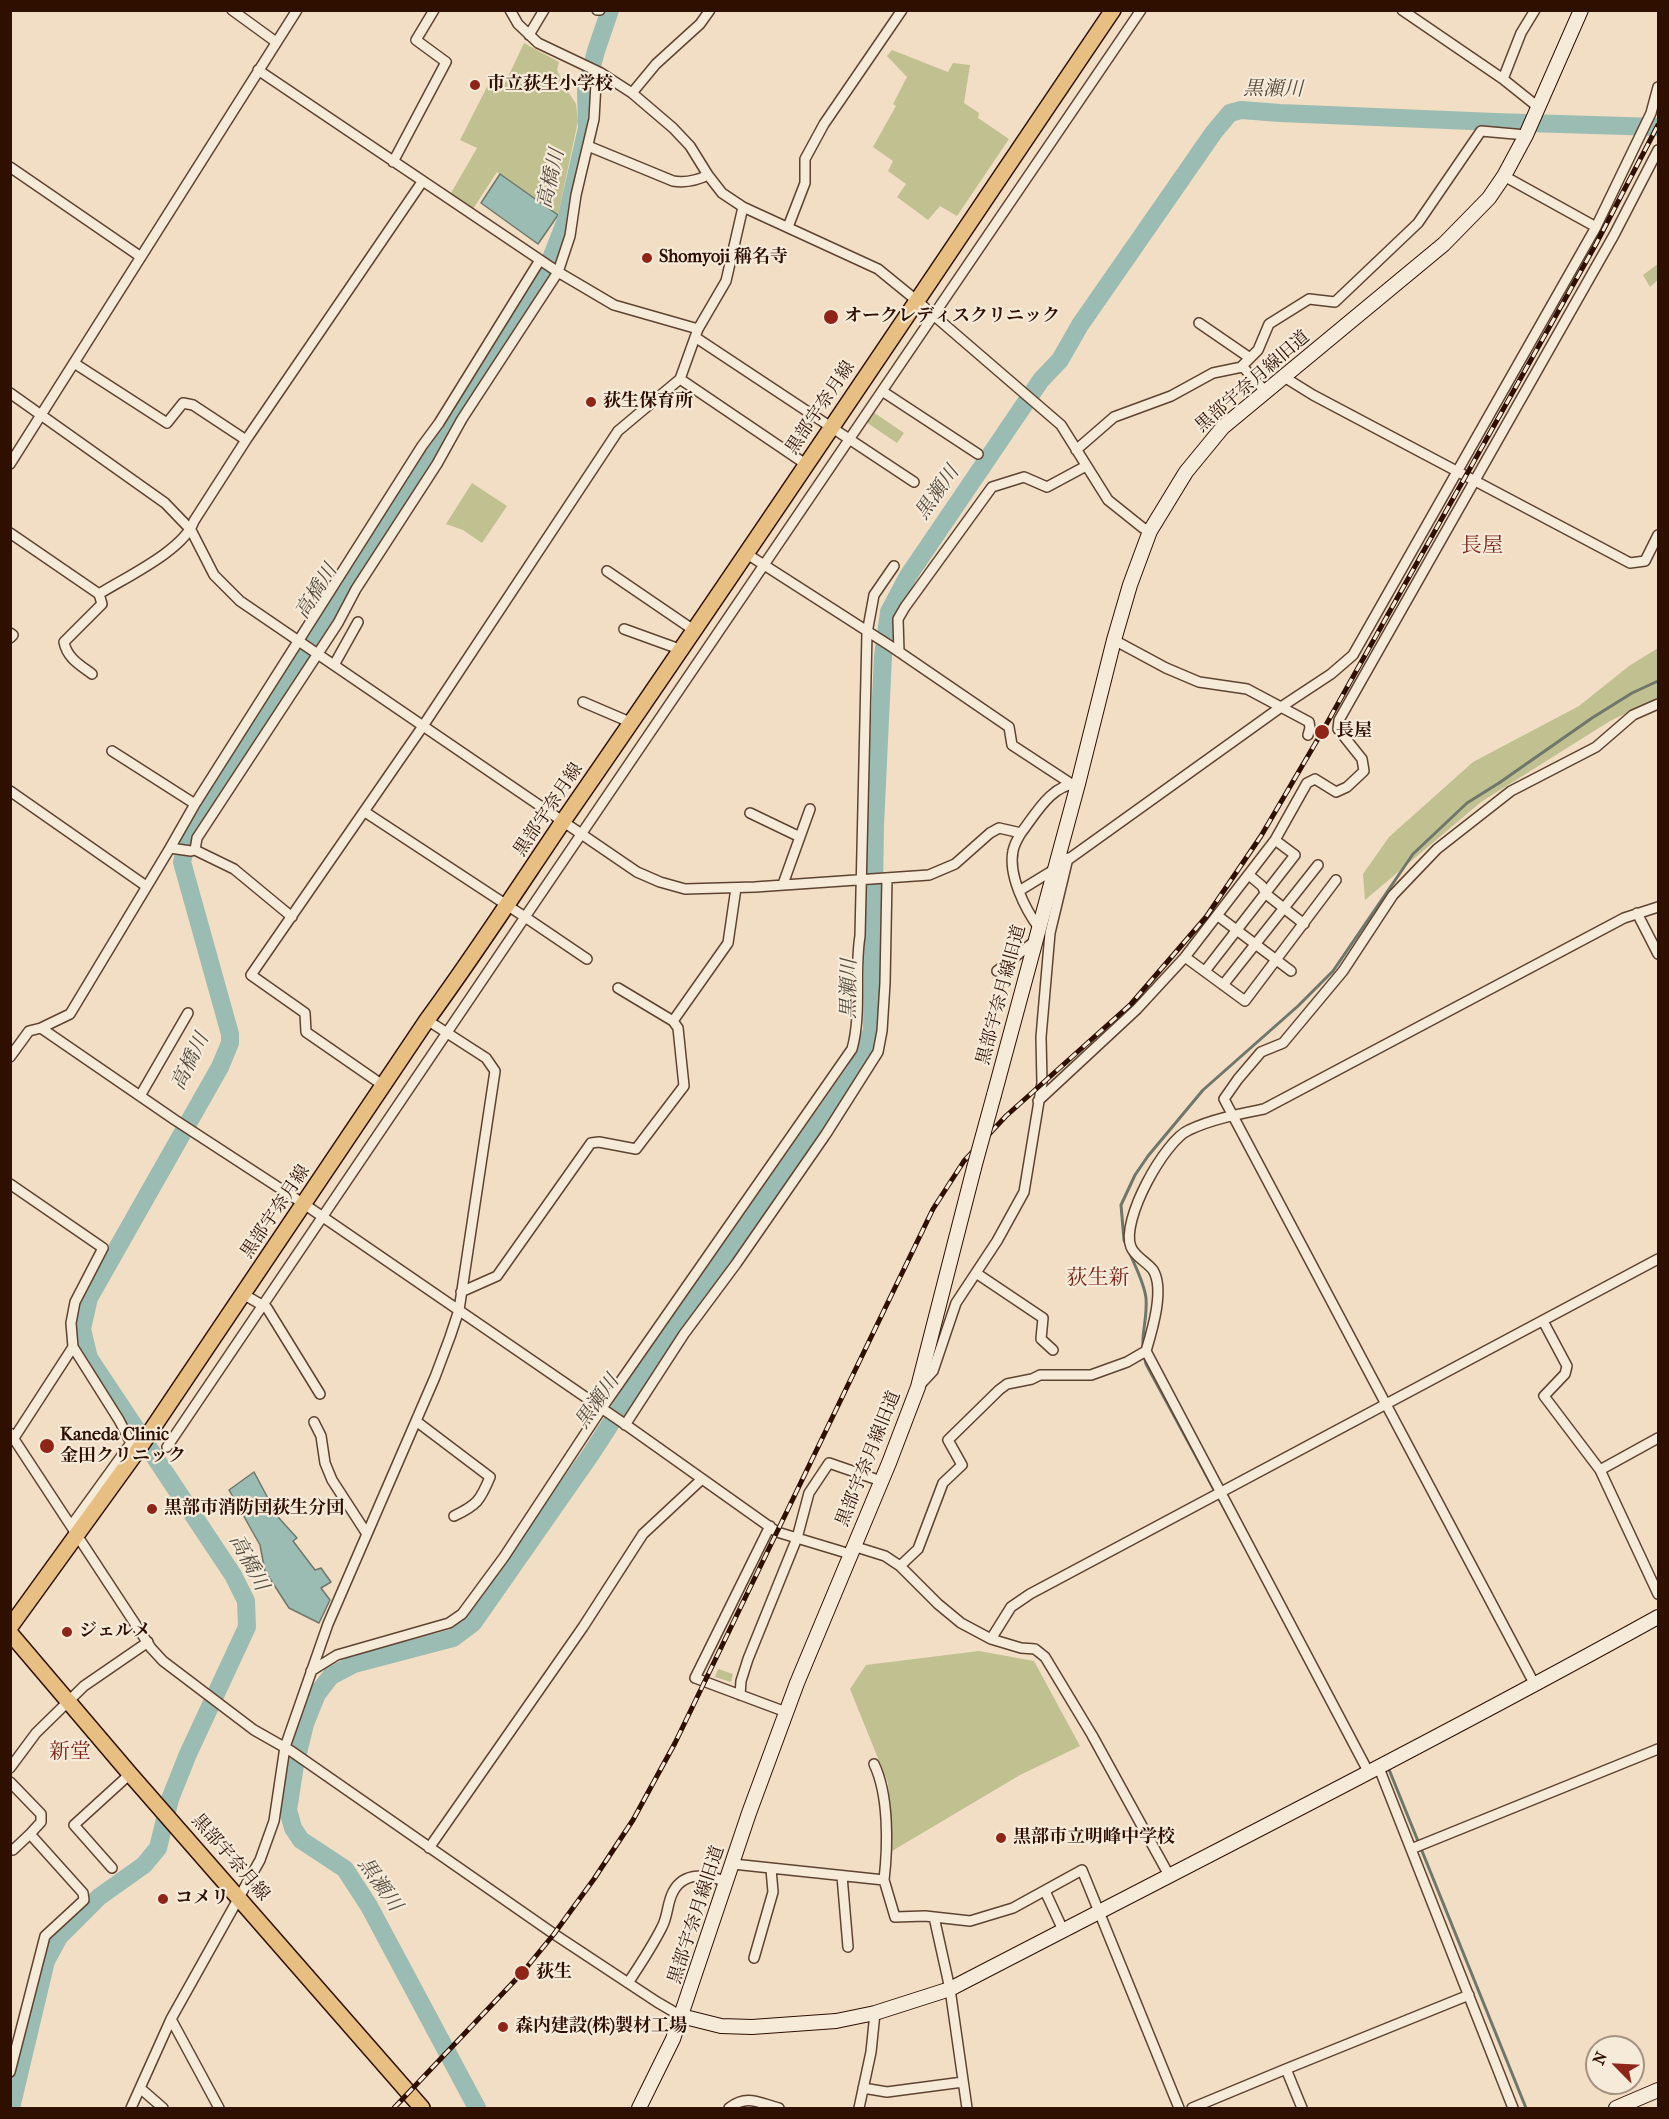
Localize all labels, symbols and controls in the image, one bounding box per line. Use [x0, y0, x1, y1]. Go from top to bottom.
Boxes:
place label: 市立荻生小学校 [487, 74, 613, 96]
water label: 黒瀬川 [1243, 77, 1303, 103]
marker: 市立荻生小学校 [468, 78, 482, 92]
water label: 高橋川 [534, 147, 570, 211]
place label: Shomyoji 稱名寺 [659, 247, 788, 269]
marker: Shomyoji 稱名寺 [640, 251, 654, 265]
place label: オークレディスクリニック [844, 306, 1060, 328]
marker: オークレディスクリニック [822, 308, 840, 326]
street label: 黒部宇奈月線旧道 [1192, 327, 1314, 437]
street label: 黒部宇奈月線 [782, 357, 860, 459]
place label: 荻生保育所 [603, 391, 693, 413]
marker: 荻生保育所 [584, 395, 598, 409]
water label: 黒瀬川 [911, 462, 965, 524]
district label: 長屋 [1461, 534, 1503, 560]
water label: 高橋川 [291, 560, 343, 624]
place label: 長屋 [1336, 721, 1372, 743]
marker: 長屋 [1313, 723, 1331, 741]
street label: 黒部宇奈月線 [510, 759, 588, 861]
street label: 黒部宇奈月線旧道 [973, 923, 1031, 1067]
water label: 黒瀬川 [837, 959, 863, 1019]
water label: 高橋川 [167, 1030, 215, 1094]
street label: 黒部宇奈月線 [237, 1161, 315, 1263]
district label: 荻生新 [1067, 1266, 1129, 1292]
water label: 黒瀬川 [571, 1371, 625, 1433]
street label: 黒部宇奈月線旧道 [832, 1388, 906, 1530]
place label: Kaneda Clinic 金田クリニック [60, 1425, 186, 1468]
marker: Kaneda Clinic 金田クリニック [38, 1437, 56, 1455]
place label: 黒部市消防団荻生分団 [164, 1498, 344, 1520]
marker: 黒部市消防団荻生分団 [145, 1502, 159, 1516]
water label: 高橋川 [223, 1531, 273, 1595]
place label: ジェルメ [79, 1621, 151, 1643]
marker: ジェルメ [60, 1625, 74, 1639]
district label: 新堂 [49, 1740, 91, 1766]
street label: 黒部宇奈月線 [186, 1810, 274, 1906]
place label: 黒部市立明峰中学校 [1013, 1827, 1175, 1849]
marker: 黒部市立明峰中学校 [994, 1831, 1008, 1845]
street label: 黒部宇奈月線旧道 [664, 1843, 730, 1987]
water label: 黒瀬川 [352, 1854, 406, 1916]
place label: コメリ [175, 1888, 229, 1910]
marker: コメリ [156, 1892, 170, 1906]
place label: 荻生 [536, 1962, 572, 1984]
marker: 荻生 [513, 1964, 531, 1982]
place label: 森内建設(株)製材工場 [515, 2016, 687, 2038]
marker: 森内建設(株)製材工場 [496, 2020, 510, 2034]
north arrow [1585, 2035, 1645, 2095]
text: N [1589, 2049, 1611, 2068]

